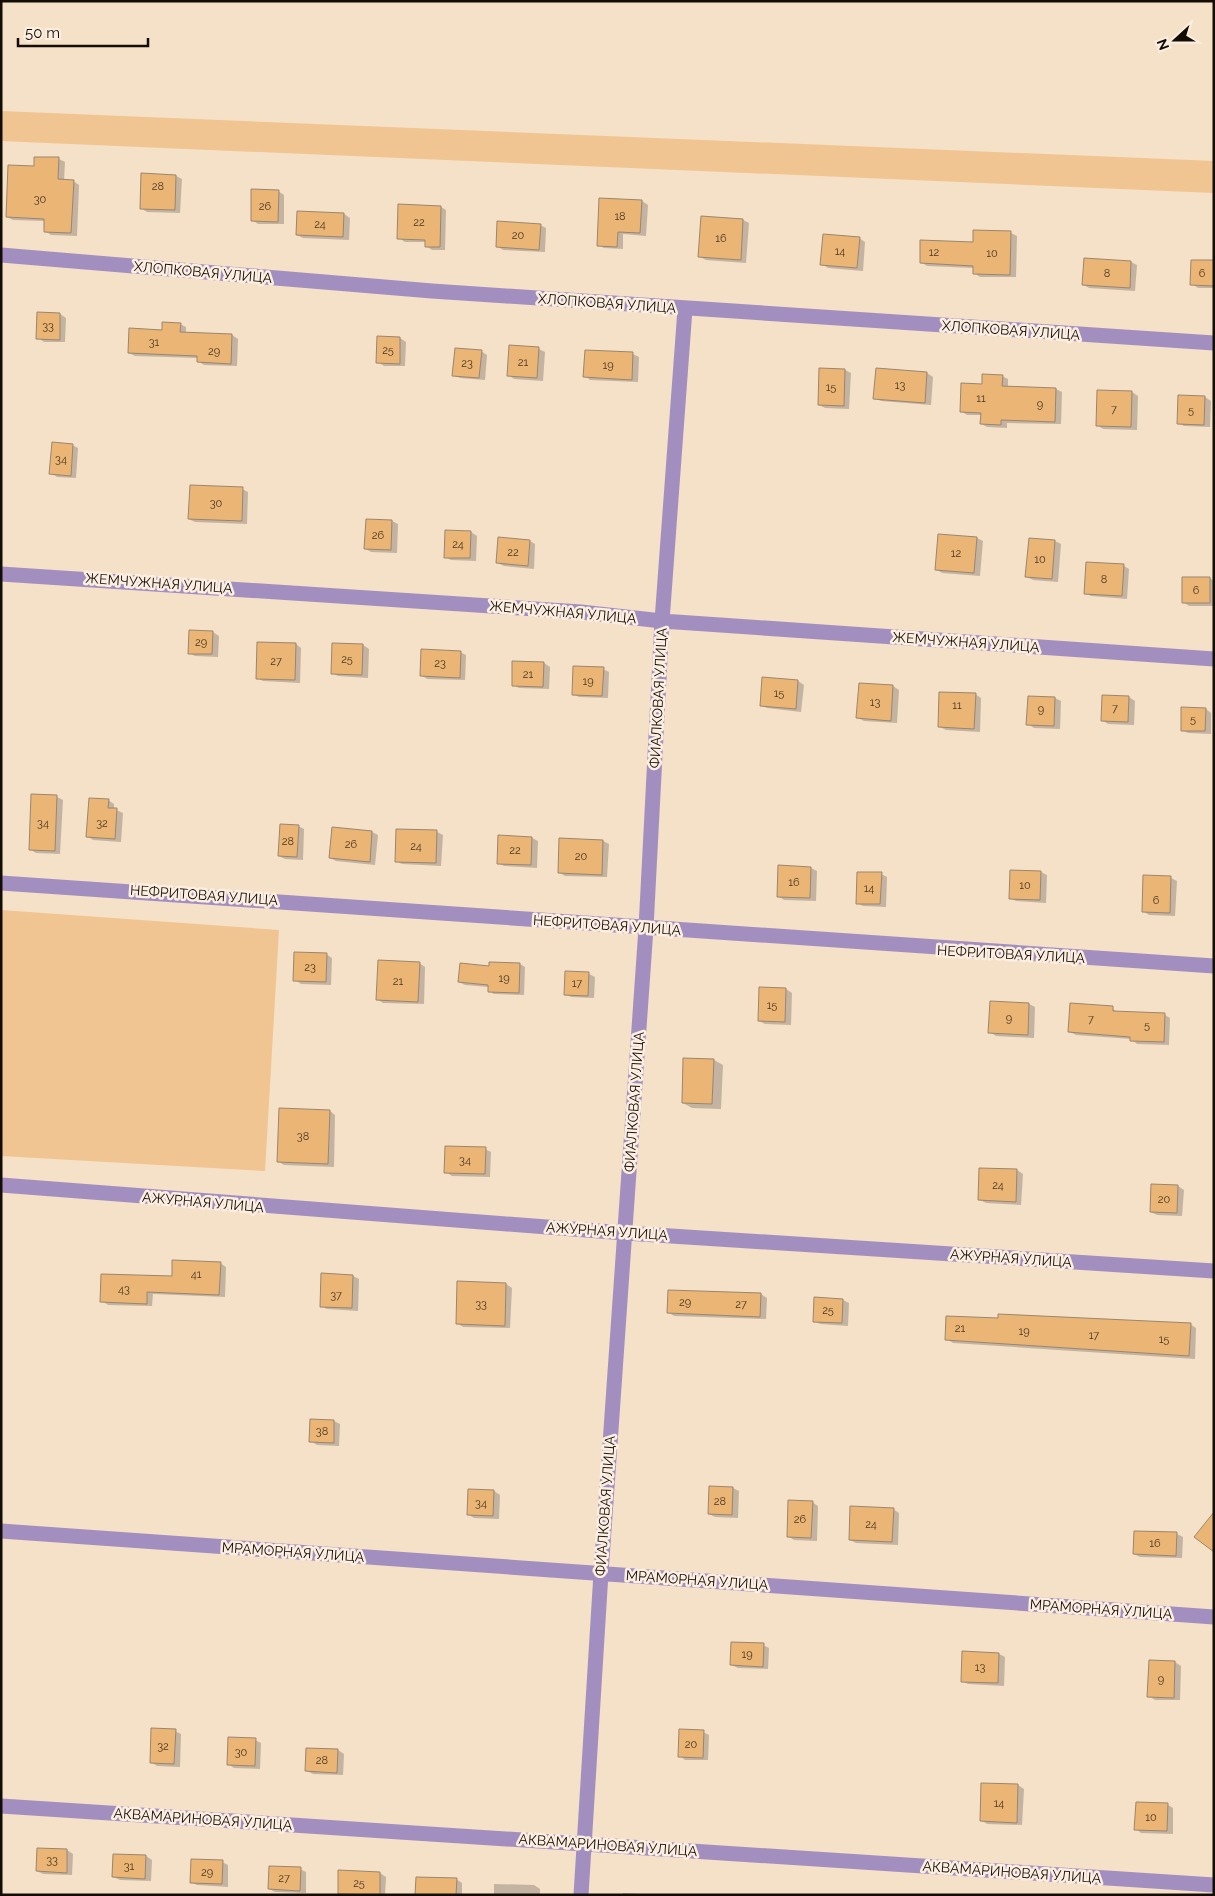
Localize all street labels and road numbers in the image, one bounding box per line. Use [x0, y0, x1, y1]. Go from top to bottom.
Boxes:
street label: ХЛОПКОВАЯ УЛИЦА [133, 258, 273, 286]
street label: ХЛОПКОВАЯ УЛИЦА [537, 290, 677, 316]
street label: ХЛОПКОВАЯ УЛИЦА [941, 317, 1081, 343]
street label: ЖЕМЧУЖНАЯ УЛИЦА [85, 570, 234, 596]
street label: ЖЕМЧУЖНАЯ УЛИЦА [489, 598, 638, 626]
street label: ФИАЛКОВАЯ УЛИЦА [646, 627, 670, 769]
street label: ЖЕМЧУЖНАЯ УЛИЦА [892, 629, 1041, 655]
street label: НЕФРИТОВАЯ УЛИЦА [129, 882, 279, 908]
street label: НЕФРИТОВАЯ УЛИЦА [532, 912, 682, 938]
street label: НЕФРИТОВАЯ УЛИЦА [937, 942, 1086, 966]
street label: ФИАЛКОВАЯ УЛИЦА [621, 1031, 647, 1173]
street label: АЖУРНАЯ УЛИЦА [142, 1189, 265, 1215]
street label: АЖУРНАЯ УЛИЦА [546, 1219, 669, 1243]
street label: АЖУРНАЯ УЛИЦА [950, 1246, 1073, 1270]
street label: ФИАЛКОВАЯ УЛИЦА [592, 1435, 618, 1577]
street label: МРАМОРНАЯ УЛИЦА [221, 1539, 365, 1565]
street label: МРАМОРНАЯ УЛИЦА [625, 1567, 769, 1593]
street label: МРАМОРНАЯ УЛИЦА [1029, 1596, 1173, 1622]
street label: АКВАМАРИНОВАЯ УЛИЦА [113, 1805, 293, 1833]
street label: АКВАМАРИНОВАЯ УЛИЦА [518, 1831, 698, 1859]
street label: АКВАМАРИНОВАЯ УЛИЦА [922, 1858, 1102, 1886]

